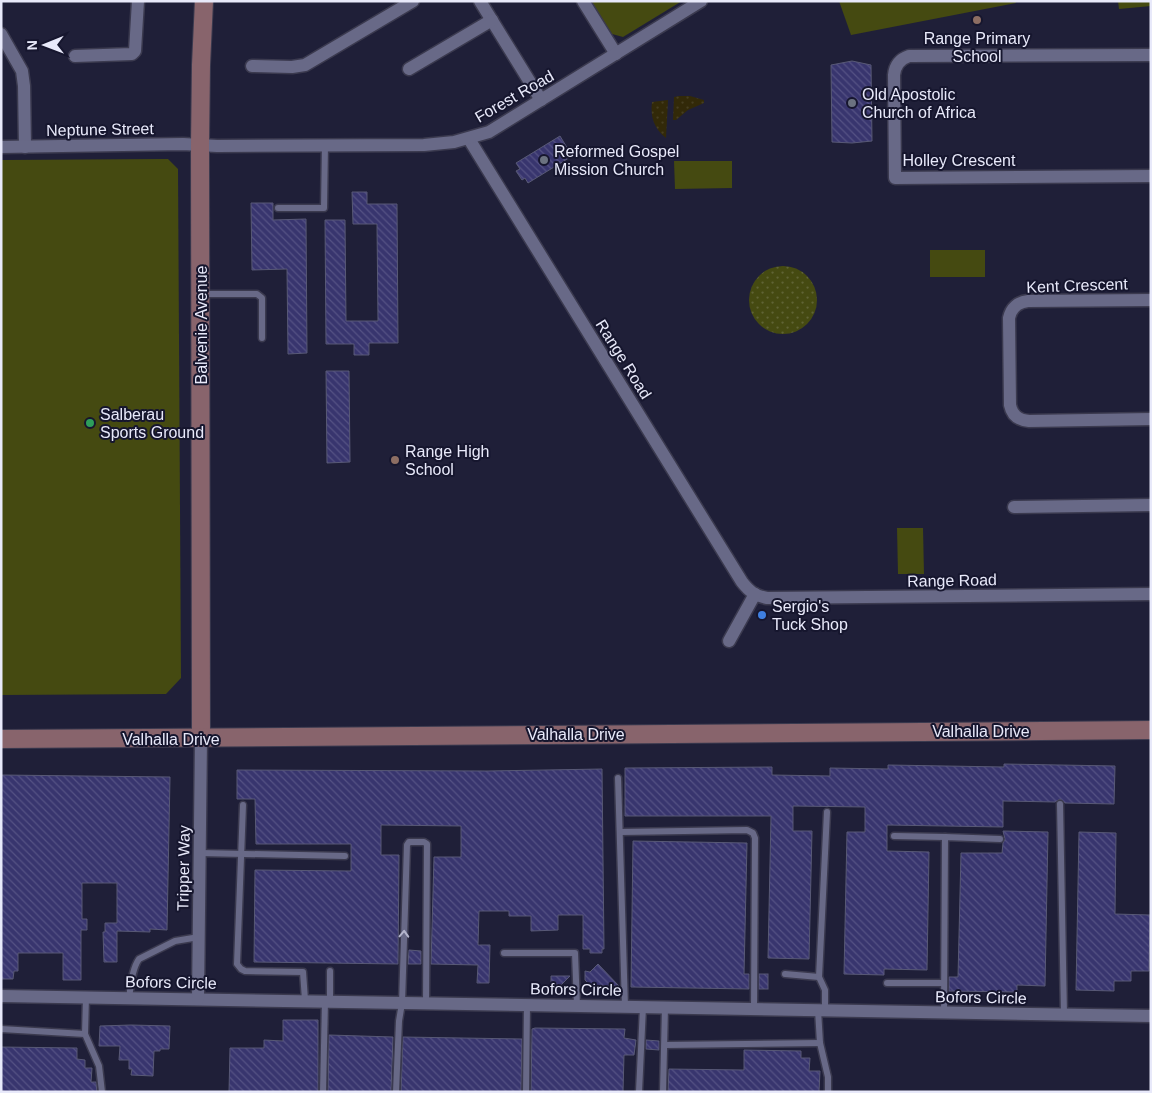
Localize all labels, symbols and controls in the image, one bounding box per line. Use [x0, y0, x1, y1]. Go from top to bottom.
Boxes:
marker: Range Primary School [971, 14, 983, 26]
north arrow [20, 20, 70, 70]
place label: Range Primary School [924, 30, 1030, 65]
text: N [24, 40, 40, 50]
street label: Forest Road [472, 67, 557, 126]
place label: Old Apostolic Church of Africa [862, 86, 976, 121]
marker: Old Apostolic Church of Africa [846, 97, 858, 109]
street label: Neptune Street [46, 120, 155, 139]
place label: Reformed Gospel Mission Church [554, 143, 679, 178]
street label: Holley Crescent [903, 152, 1016, 169]
marker: Reformed Gospel Mission Church [538, 154, 550, 166]
street label: Balvenie Avenue [193, 265, 210, 384]
street label: Kent Crescent [1026, 275, 1129, 296]
street label: Range Road [593, 317, 655, 402]
place label: Salberau Sports Ground [100, 406, 204, 441]
marker: Salberau Sports Ground [84, 417, 96, 429]
place label: Range High School [405, 443, 490, 478]
marker: Range High School [389, 454, 401, 466]
street label: Range Road [907, 571, 997, 590]
place label: Sergio's Tuck Shop [772, 598, 848, 633]
marker: Sergio's Tuck Shop [756, 609, 768, 621]
street label: Valhalla Drive [932, 723, 1030, 740]
street label: Valhalla Drive [527, 726, 625, 743]
street label: Valhalla Drive [122, 731, 220, 748]
street label: Tripper Way [174, 825, 193, 911]
one-way arrow [399, 930, 410, 938]
street label: Bofors Circle [125, 973, 217, 992]
street label: Bofors Circle [530, 980, 622, 999]
street label: Bofors Circle [935, 988, 1027, 1007]

